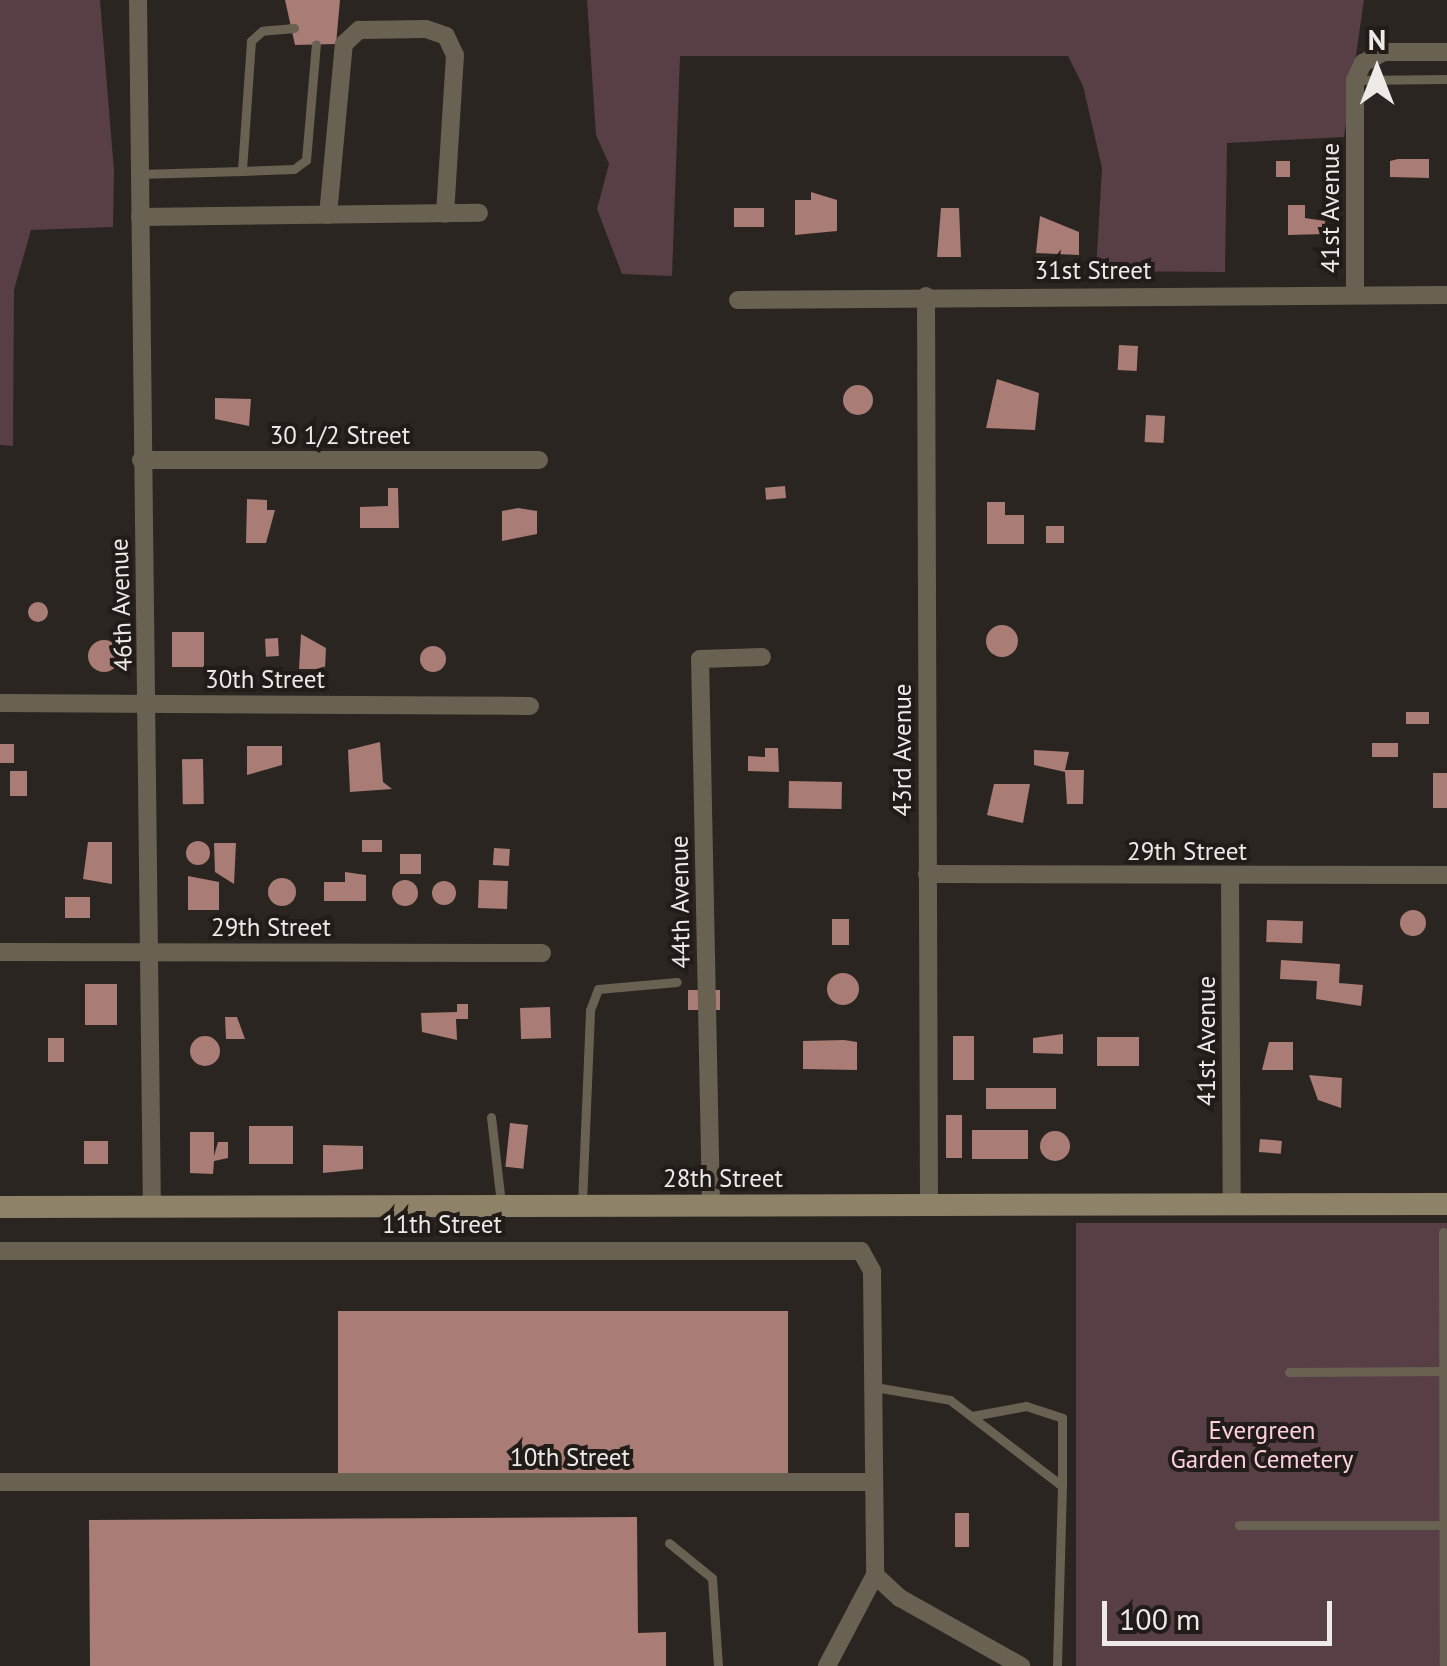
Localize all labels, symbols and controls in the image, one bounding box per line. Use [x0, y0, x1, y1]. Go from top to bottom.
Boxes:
north arrow [1327, 20, 1427, 120]
text: N [1368, 21, 1386, 58]
street label: 41st Avenue [1315, 143, 1345, 273]
street label: 31st Street [1035, 255, 1151, 285]
street label: 30 1/2 Street [270, 420, 410, 450]
street label: 46th Avenue [104, 537, 138, 673]
street label: 30th Street [205, 664, 325, 694]
street label: 43rd Avenue [887, 683, 917, 817]
street label: 44th Avenue [664, 835, 696, 969]
street label: 29th Street [1127, 836, 1247, 866]
street label: 29th Street [211, 912, 331, 942]
street label: 41st Avenue [1191, 976, 1221, 1106]
street label: 28th Street [663, 1163, 783, 1193]
street label: 11th Street [382, 1209, 502, 1239]
park label: Evergreen Garden Cemetery [1171, 1416, 1353, 1475]
street label: 10th Street [510, 1442, 630, 1472]
scale bar [1107, 1581, 1337, 1643]
text: 100 m [1119, 1599, 1200, 1638]

